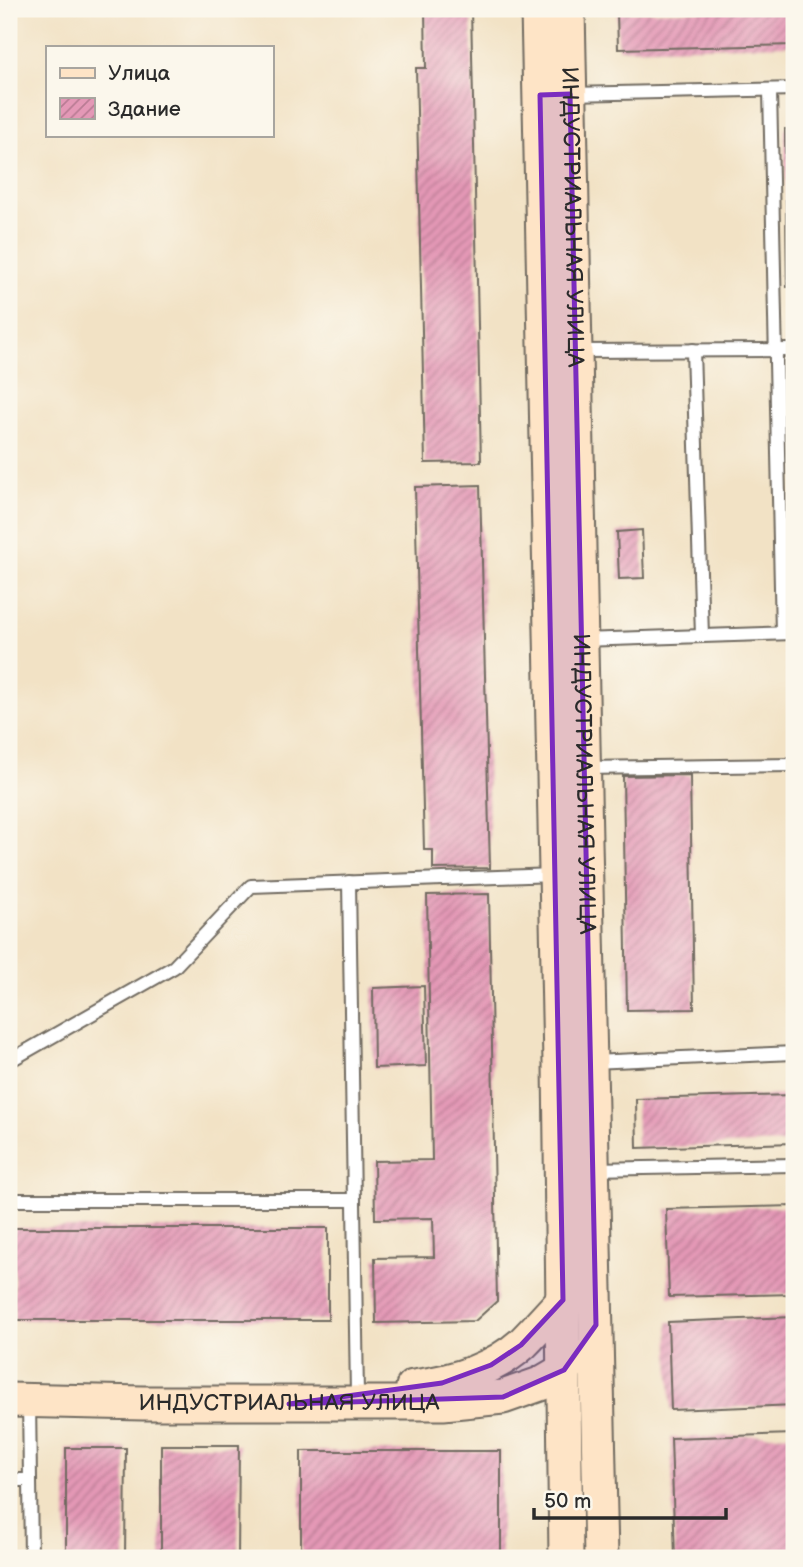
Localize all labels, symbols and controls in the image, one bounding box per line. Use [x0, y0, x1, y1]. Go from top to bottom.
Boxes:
legend [46, 46, 273, 136]
text: Улица [108, 61, 171, 86]
street label: ИНДУСТРИАЛЬНАЯ УЛИЦА [555, 66, 589, 368]
text: Здание [108, 97, 181, 122]
street label: ИНДУСТРИАЛЬНАЯ УЛИЦА [567, 633, 601, 935]
street label: ИНДУСТРИАЛЬНАЯ УЛИЦА [139, 1389, 439, 1417]
scale bar [534, 1476, 726, 1520]
text: 50 m [544, 1489, 591, 1514]

